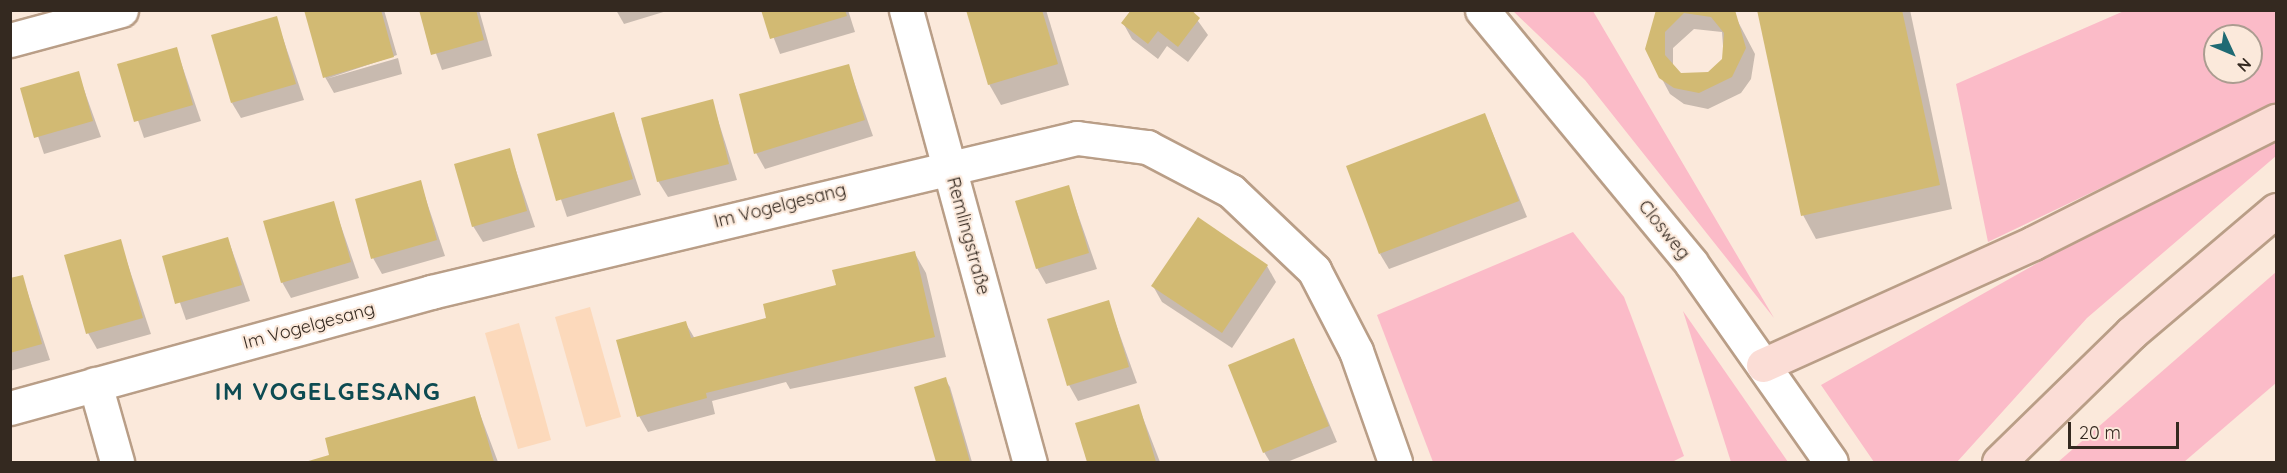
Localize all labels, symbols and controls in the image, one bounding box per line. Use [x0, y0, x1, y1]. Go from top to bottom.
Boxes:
north arrow [2203, 24, 2263, 84]
text: N [2233, 54, 2256, 76]
street label: Remlingstraße [942, 175, 994, 297]
street label: Im Vogelgesang [712, 179, 848, 233]
street label: Closweg [1634, 196, 1694, 264]
street label: Im Vogelgesang [241, 298, 377, 354]
district label: IM VOGELGESANG [215, 378, 441, 406]
scale bar [2071, 410, 2182, 448]
text: 20 m [2079, 421, 2121, 444]

